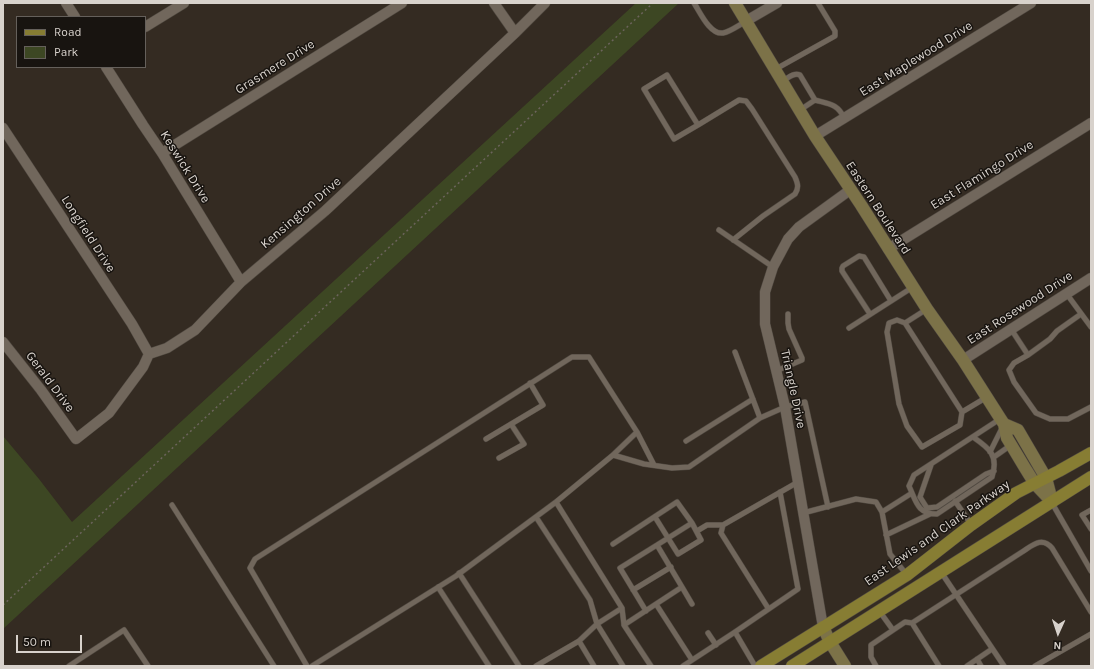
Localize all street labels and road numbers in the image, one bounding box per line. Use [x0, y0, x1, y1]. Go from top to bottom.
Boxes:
street label: East Maplewood Drive [857, 18, 975, 100]
street label: Grasmere Drive [232, 36, 318, 98]
street label: Keswick Drive [157, 128, 213, 206]
street label: East Flamingo Drive [928, 137, 1036, 213]
street label: Eastern Boulevard [842, 158, 914, 258]
street label: Kensington Drive [258, 174, 344, 252]
street label: Longfield Drive [57, 193, 119, 275]
street label: East Rosewood Drive [964, 268, 1076, 348]
street label: Triangle Drive [777, 348, 809, 430]
street label: Gerald Drive [22, 349, 78, 415]
street label: East Lewis and Clark Parkway [861, 477, 1013, 589]

